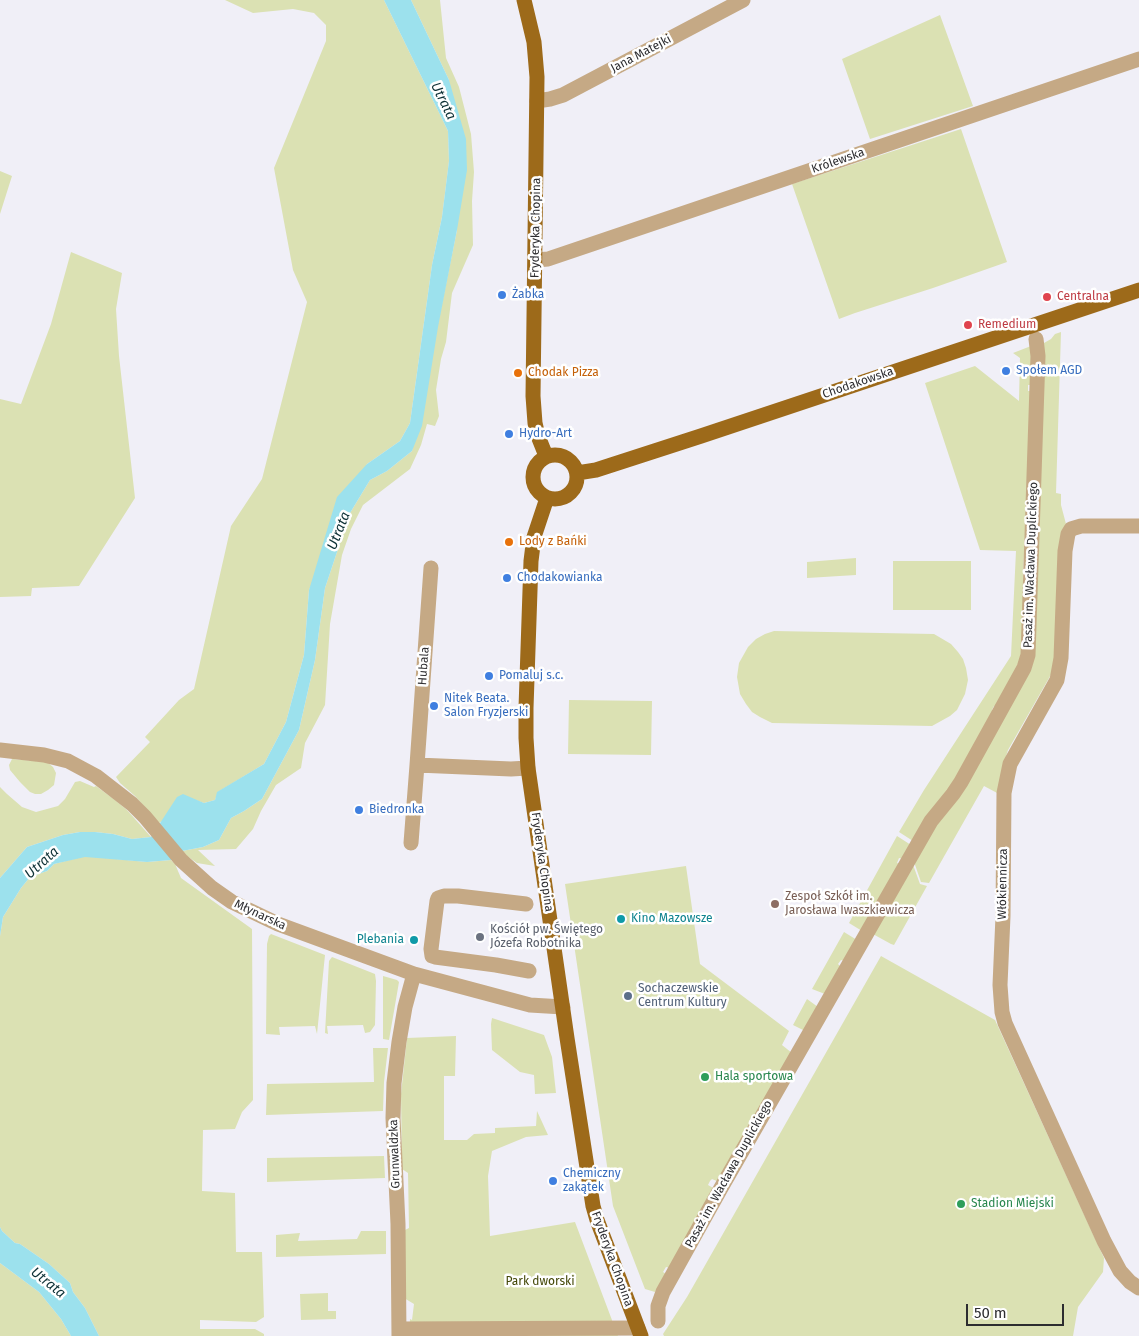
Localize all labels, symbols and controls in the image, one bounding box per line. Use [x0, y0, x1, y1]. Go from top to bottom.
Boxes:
street label: Jana Matejki [608, 32, 674, 76]
water label: Utrata [427, 79, 459, 123]
street label: Królewska [810, 145, 866, 177]
street label: Fryderyka Chopina [528, 178, 544, 278]
place label: Żabka [512, 288, 544, 302]
marker: Żabka [496, 289, 508, 301]
place label: Centralna [1057, 290, 1109, 304]
marker: Centralna [1041, 291, 1053, 303]
place label: Remedium [978, 318, 1036, 332]
marker: Remedium [962, 319, 974, 331]
street label: Chodakowska [821, 364, 895, 402]
place label: Społem AGD [1016, 364, 1082, 378]
marker: Społem AGD [1000, 365, 1012, 377]
place label: Chodak Pizza [528, 366, 599, 380]
marker: Chodak Pizza [512, 367, 524, 379]
place label: Hydro-Art [519, 427, 572, 441]
marker: Hydro-Art [503, 428, 515, 440]
street label: Pasaż im. Wacława Duplickiego [1021, 482, 1041, 648]
water label: Utrata [324, 509, 354, 553]
place label: Lody z Bańki [519, 535, 587, 549]
marker: Lody z Bańki [503, 536, 515, 548]
place label: Chodakowianka [517, 571, 602, 585]
marker: Chodakowianka [501, 572, 513, 584]
street label: Hubala [415, 646, 433, 686]
place label: Pomaluj s.c. [499, 669, 563, 683]
marker: Pomaluj s.c. [483, 670, 495, 682]
place label: Nitek Beata. Salon Fryzjerski [444, 692, 528, 720]
marker: Nitek Beata. Salon Fryzjerski [428, 700, 440, 712]
place label: Biedronka [369, 803, 424, 817]
marker: Biedronka [353, 804, 365, 816]
street label: Fryderyka Chopina [528, 811, 556, 913]
water label: Utrata [22, 843, 62, 883]
street label: Włókiennicza [995, 848, 1011, 920]
place label: Zespoł Szkół im. Jarosława Iwaszkiewicza [785, 890, 915, 918]
street label: Młynarska [232, 897, 288, 933]
marker: Zespoł Szkół im. Jarosława Iwaszkiewicza [769, 898, 781, 910]
place label: Kino Mazowsze [631, 912, 713, 926]
marker: Kino Mazowsze [615, 913, 627, 925]
place label: Kościół pw. Świętego Józefa Robotnika [490, 923, 603, 951]
marker: Kościół pw. Świętego Józefa Robotnika [474, 931, 486, 943]
place label: Plebania [357, 933, 404, 947]
marker: Plebania [408, 934, 420, 946]
place label: Sochaczewskie Centrum Kultury [638, 982, 727, 1010]
marker: Sochaczewskie Centrum Kultury [622, 990, 634, 1002]
place label: Hala sportowa [715, 1070, 793, 1084]
marker: Hala sportowa [699, 1071, 711, 1083]
street label: Pasaż im. Wacława Duplickiego [682, 1098, 776, 1250]
street label: Grunwaldzka [387, 1119, 403, 1189]
place label: Chemiczny zakątek [563, 1167, 621, 1195]
marker: Chemiczny zakątek [547, 1175, 559, 1187]
place label: Stadion Miejski [971, 1197, 1054, 1211]
marker: Stadion Miejski [955, 1198, 967, 1210]
street label: Fryderyka Chopina [588, 1209, 636, 1309]
water label: Utrata [27, 1264, 69, 1302]
park label: Park dworski [505, 1275, 575, 1289]
scale bar [969, 1294, 1066, 1326]
text: 50 m [974, 1304, 1007, 1322]

